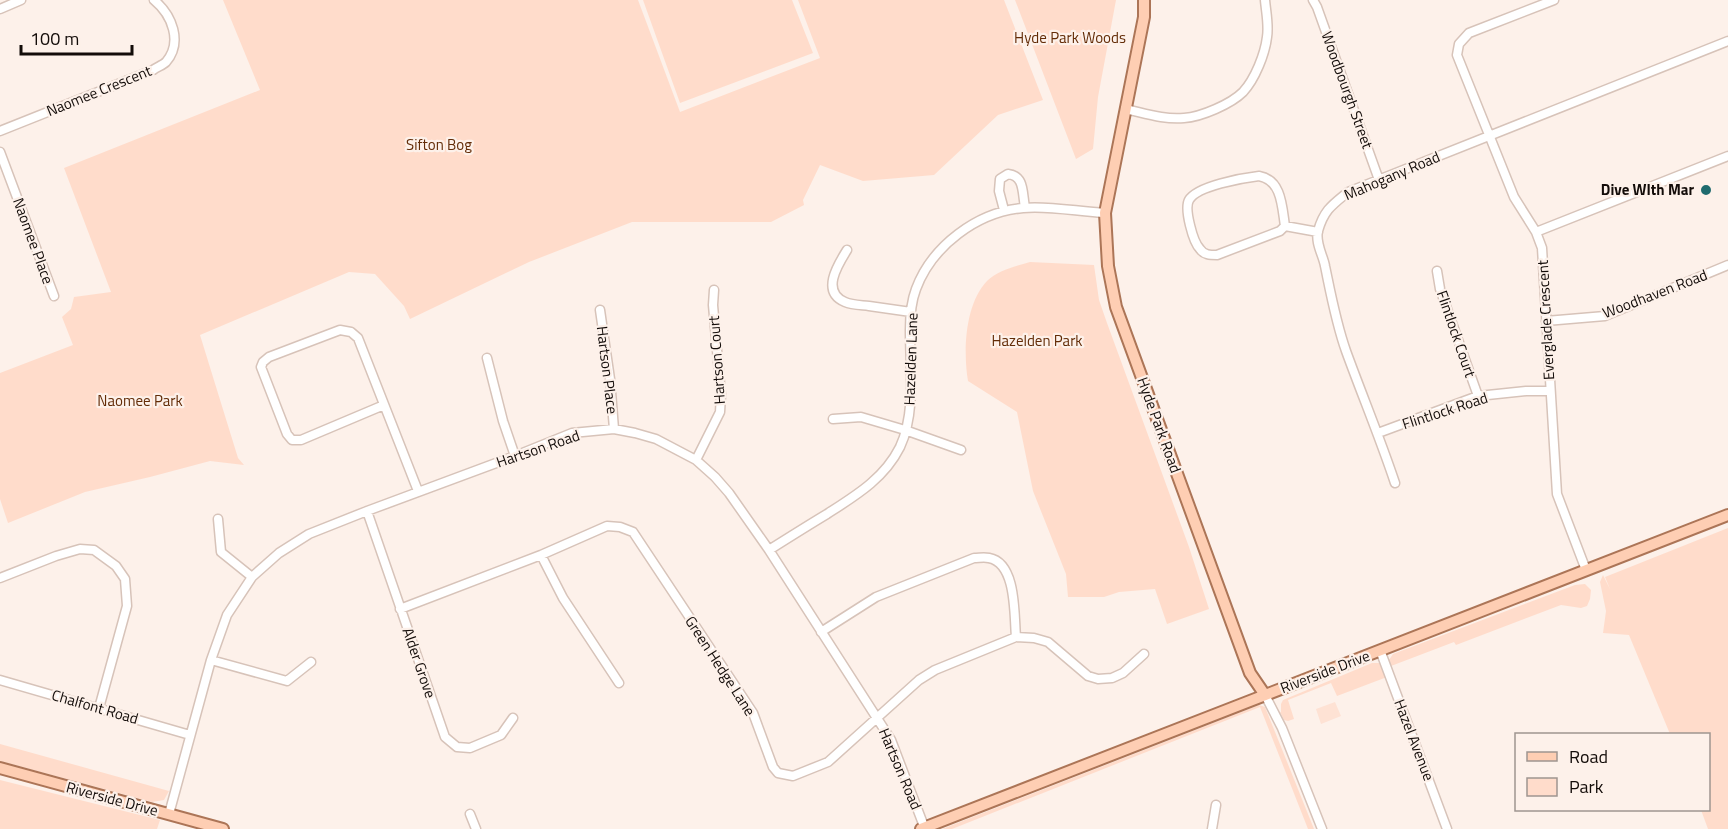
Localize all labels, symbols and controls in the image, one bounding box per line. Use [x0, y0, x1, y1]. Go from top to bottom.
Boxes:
scale bar [21, 18, 132, 56]
text: 100 m [30, 25, 79, 52]
park label: Hyde Park Woods [1014, 26, 1126, 49]
street label: Woodbourgh Street [1316, 28, 1380, 152]
street label: Naomee Crescent [43, 59, 156, 122]
park label: Sifton Bog [406, 133, 472, 156]
street label: Mahogany Road [1340, 145, 1443, 206]
place label: Dive WIth Mar [1601, 178, 1694, 201]
marker: Dive WIth Mar [1699, 183, 1713, 197]
street label: Naomee Place [7, 194, 60, 287]
street label: Everglade Crescent [1531, 259, 1560, 381]
street label: Woodhaven Road [1599, 263, 1711, 324]
street label: Flintlock Court [1431, 287, 1482, 381]
street label: Hazelden Lane [897, 312, 924, 406]
street label: Hartson Court [702, 314, 731, 405]
street label: Hartson Place [591, 325, 624, 415]
park label: Hazelden Park [991, 329, 1083, 352]
street label: Hyde Park Road [1131, 374, 1187, 476]
street label: Flintlock Road [1399, 386, 1491, 435]
park label: Naomee Park [97, 389, 183, 412]
street label: Hartson Road [493, 424, 583, 474]
street label: Green Hedge Lane [679, 611, 761, 720]
street label: Alder Grove [397, 625, 442, 701]
street label: Riverside Drive [1277, 644, 1373, 699]
street label: Chalfont Road [49, 683, 141, 730]
street label: Hazel Avenue [1388, 696, 1441, 784]
street label: Hartson Road [873, 724, 928, 813]
legend [1515, 733, 1710, 811]
text: Road [1569, 743, 1608, 770]
text: Park [1569, 773, 1604, 800]
street label: Riverside Drive [64, 775, 161, 822]

